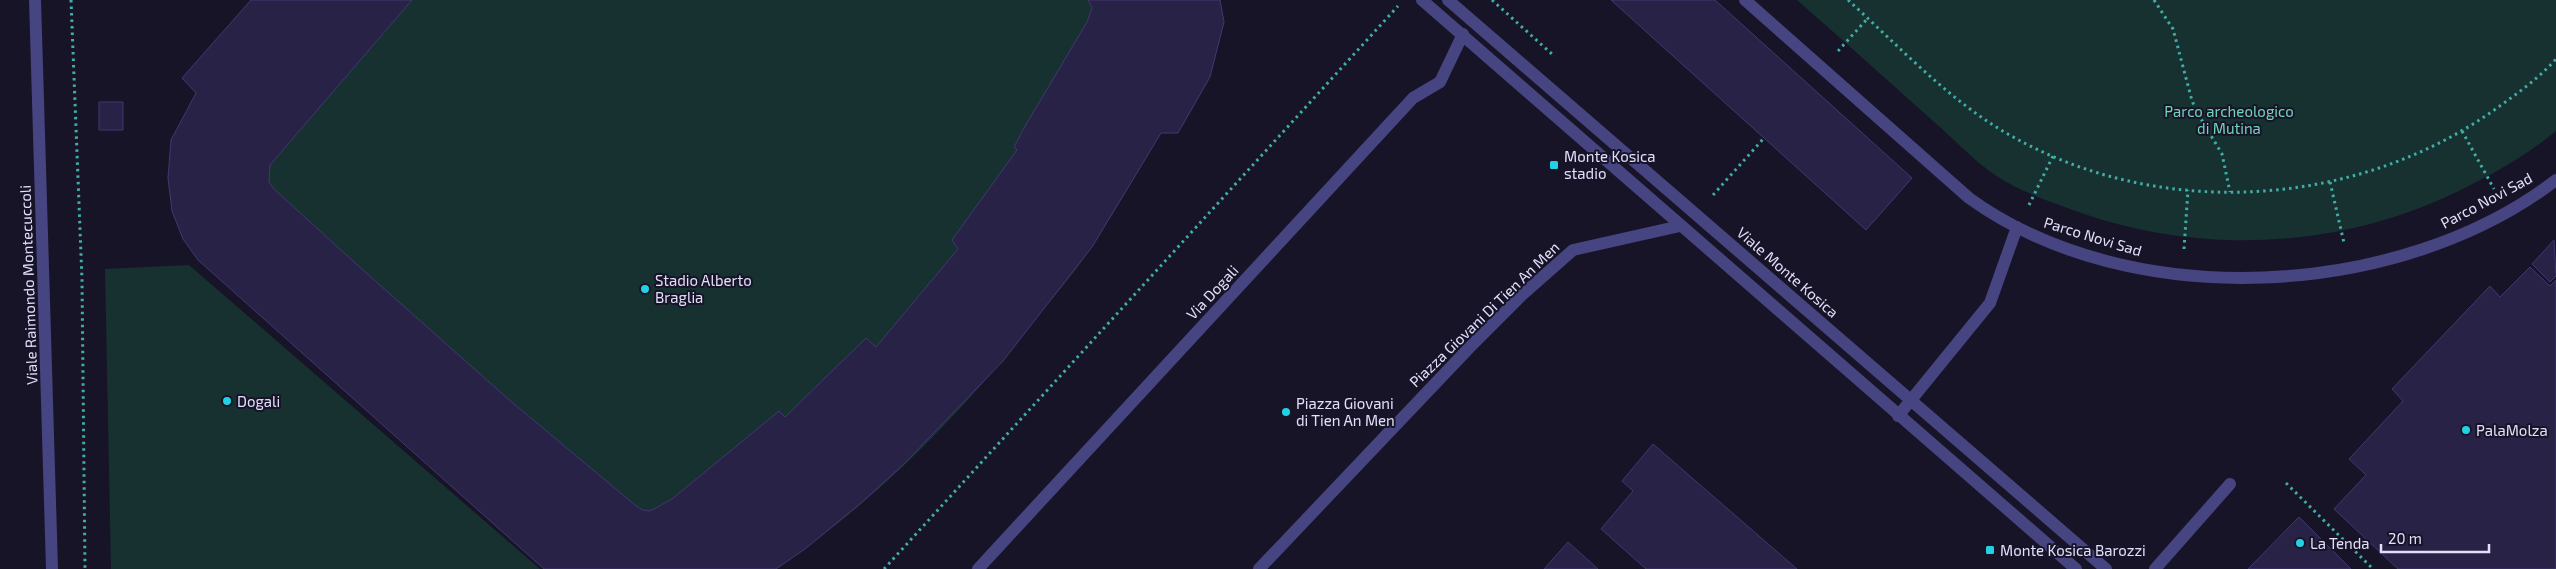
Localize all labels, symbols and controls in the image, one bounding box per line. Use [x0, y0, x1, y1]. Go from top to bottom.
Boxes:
park label: Parco archeologico di Mutina [2164, 102, 2294, 137]
place label: Monte Kosica stadio [1564, 147, 1656, 182]
marker: Monte Kosica stadio [1548, 159, 1560, 171]
street label: Parco Novi Sad [2437, 168, 2535, 232]
street label: Viale Raimondo Montecuccoli [16, 185, 40, 385]
street label: Parco Novi Sad [2042, 213, 2144, 259]
street label: Viale Monte Kosica [1734, 223, 1842, 321]
street label: Piazza Giovani Di Tien An Men [1405, 238, 1563, 390]
street label: Via Dogali [1182, 261, 1242, 323]
place label: Stadio Alberto Braglia [655, 271, 752, 306]
marker: Stadio Alberto Braglia [639, 283, 651, 295]
place label: Dogali [237, 392, 280, 410]
place label: Piazza Giovani di Tien An Men [1296, 394, 1395, 429]
marker: Dogali [221, 395, 233, 407]
marker: Piazza Giovani di Tien An Men [1280, 406, 1292, 418]
place label: PalaMolza [2476, 421, 2548, 439]
marker: PalaMolza [2460, 424, 2472, 436]
scale bar [2381, 522, 2488, 554]
text: 20 m [2388, 529, 2422, 547]
place label: La Tenda [2310, 534, 2370, 552]
marker: La Tenda [2294, 537, 2306, 549]
place label: Monte Kosica Barozzi [2000, 541, 2146, 559]
marker: Monte Kosica Barozzi [1984, 544, 1996, 556]

